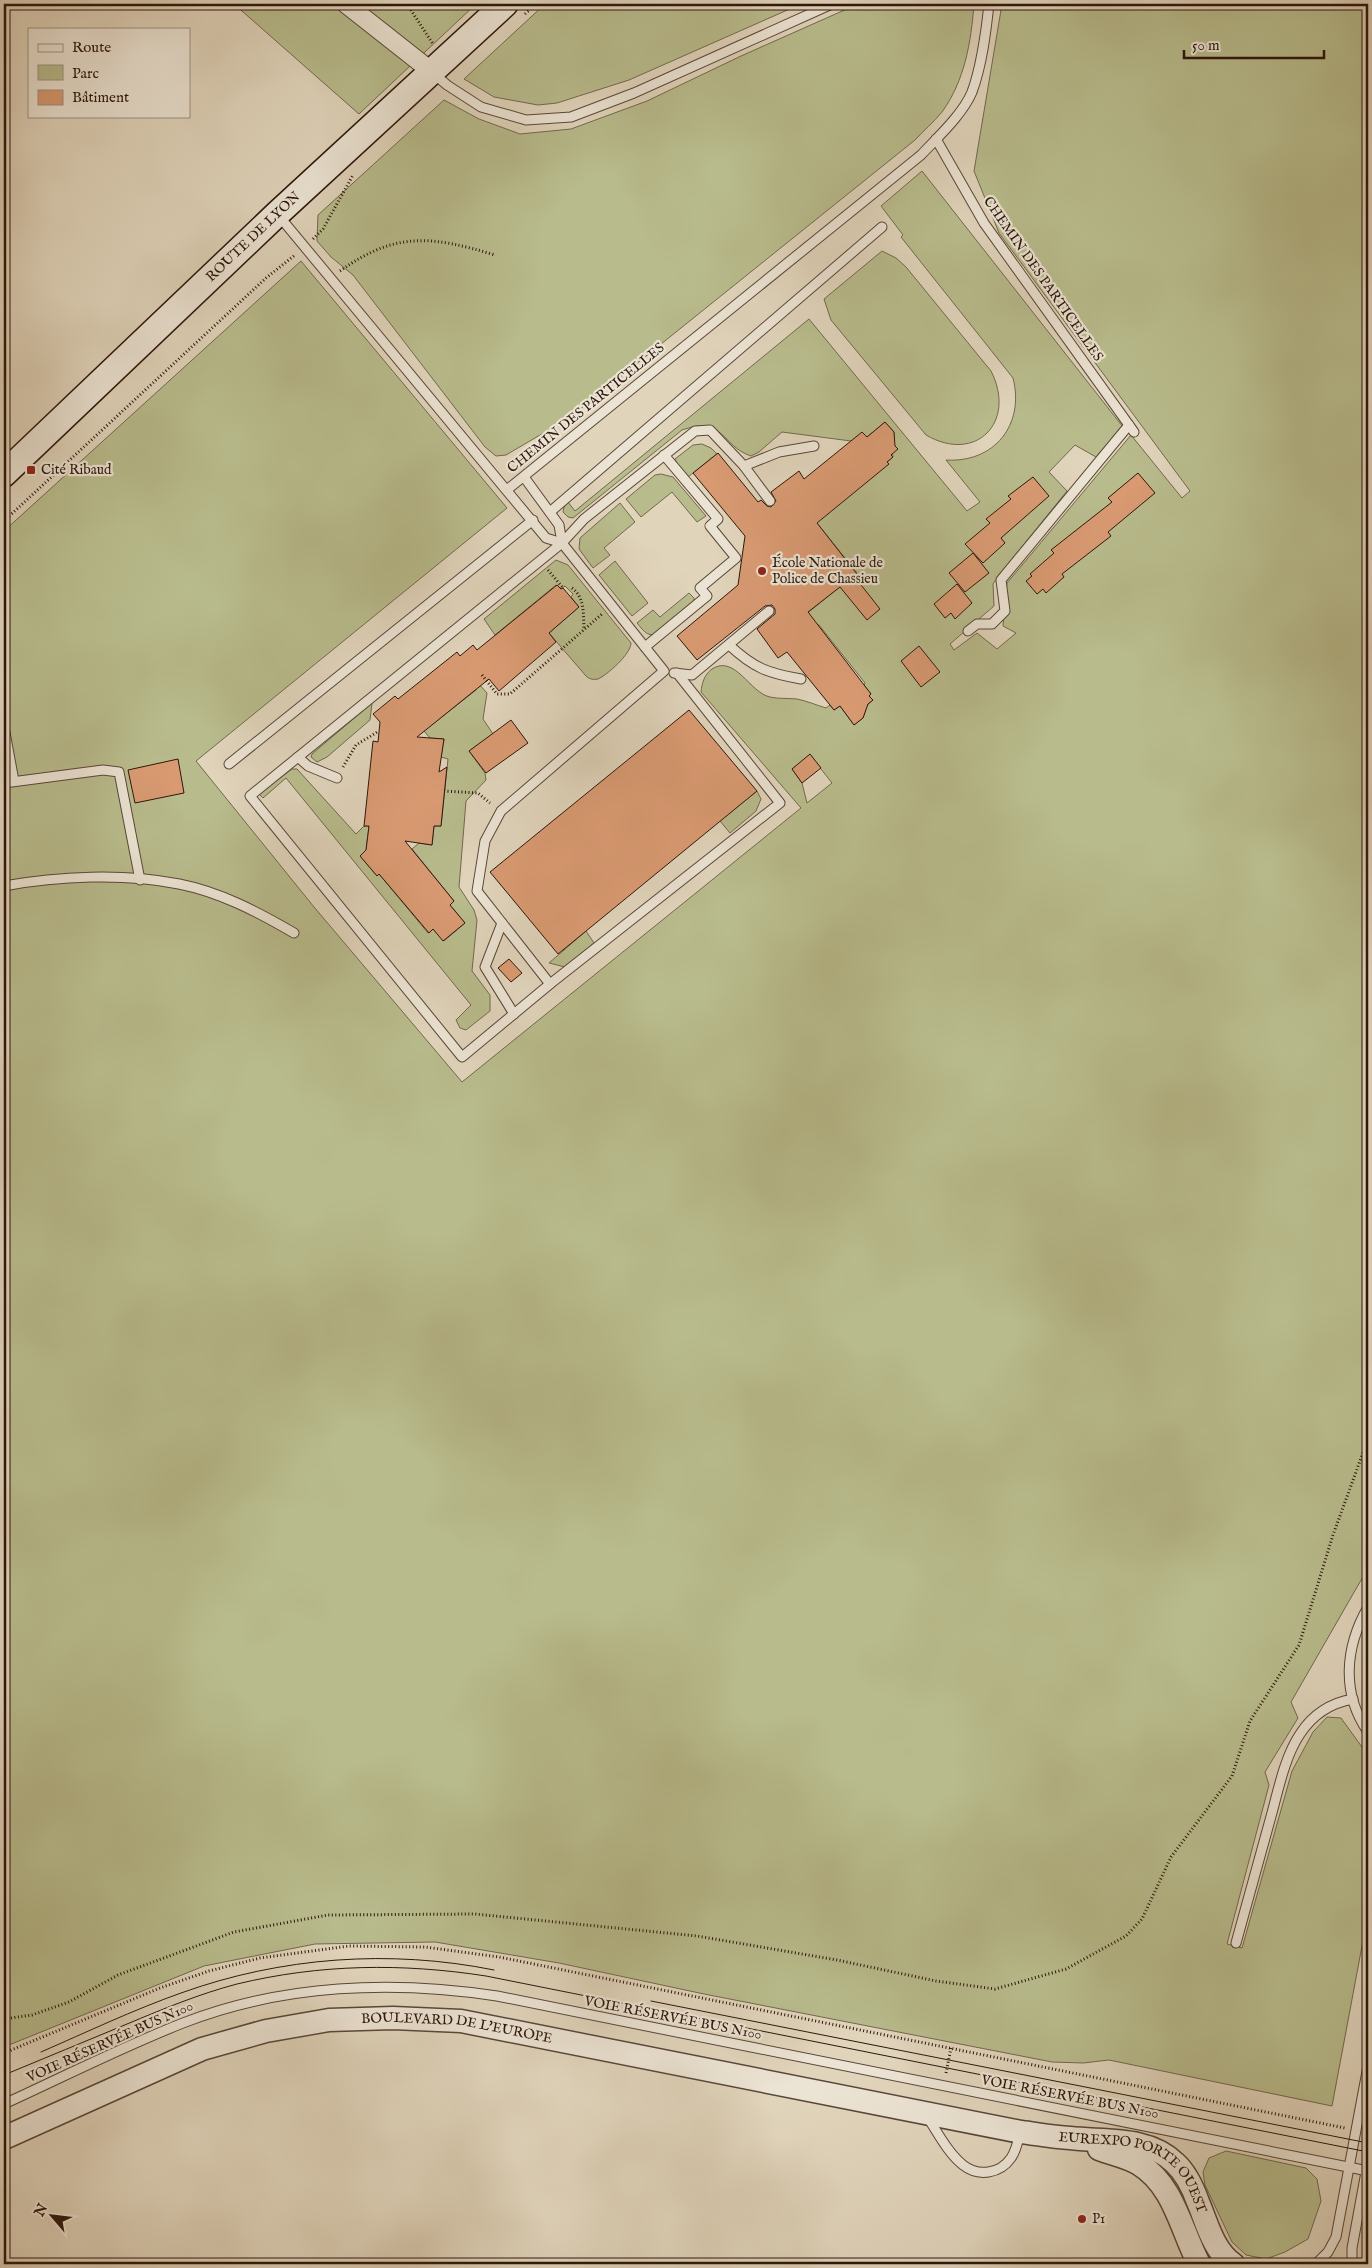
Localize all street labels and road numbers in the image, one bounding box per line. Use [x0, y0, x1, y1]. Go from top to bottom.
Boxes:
street label: ROUTE DE LYON [202, 188, 304, 286]
street label: CHEMIN DES PARTICELLES [979, 193, 1107, 365]
street label: CHEMIN DES PARTICELLES [504, 339, 668, 477]
street label: VOIE RÉSERVÉE BUS N100 [582, 1991, 763, 2044]
street label: VOIE RÉSERVÉE BUS N100 [23, 1996, 196, 2087]
street label: BOULEVARD DE L'EUROPE [361, 2009, 554, 2048]
street label: VOIE RÉSERVÉE BUS N100 [979, 2070, 1160, 2123]
street label: EUREXPO PORTE OUEST [1058, 2128, 1211, 2217]

